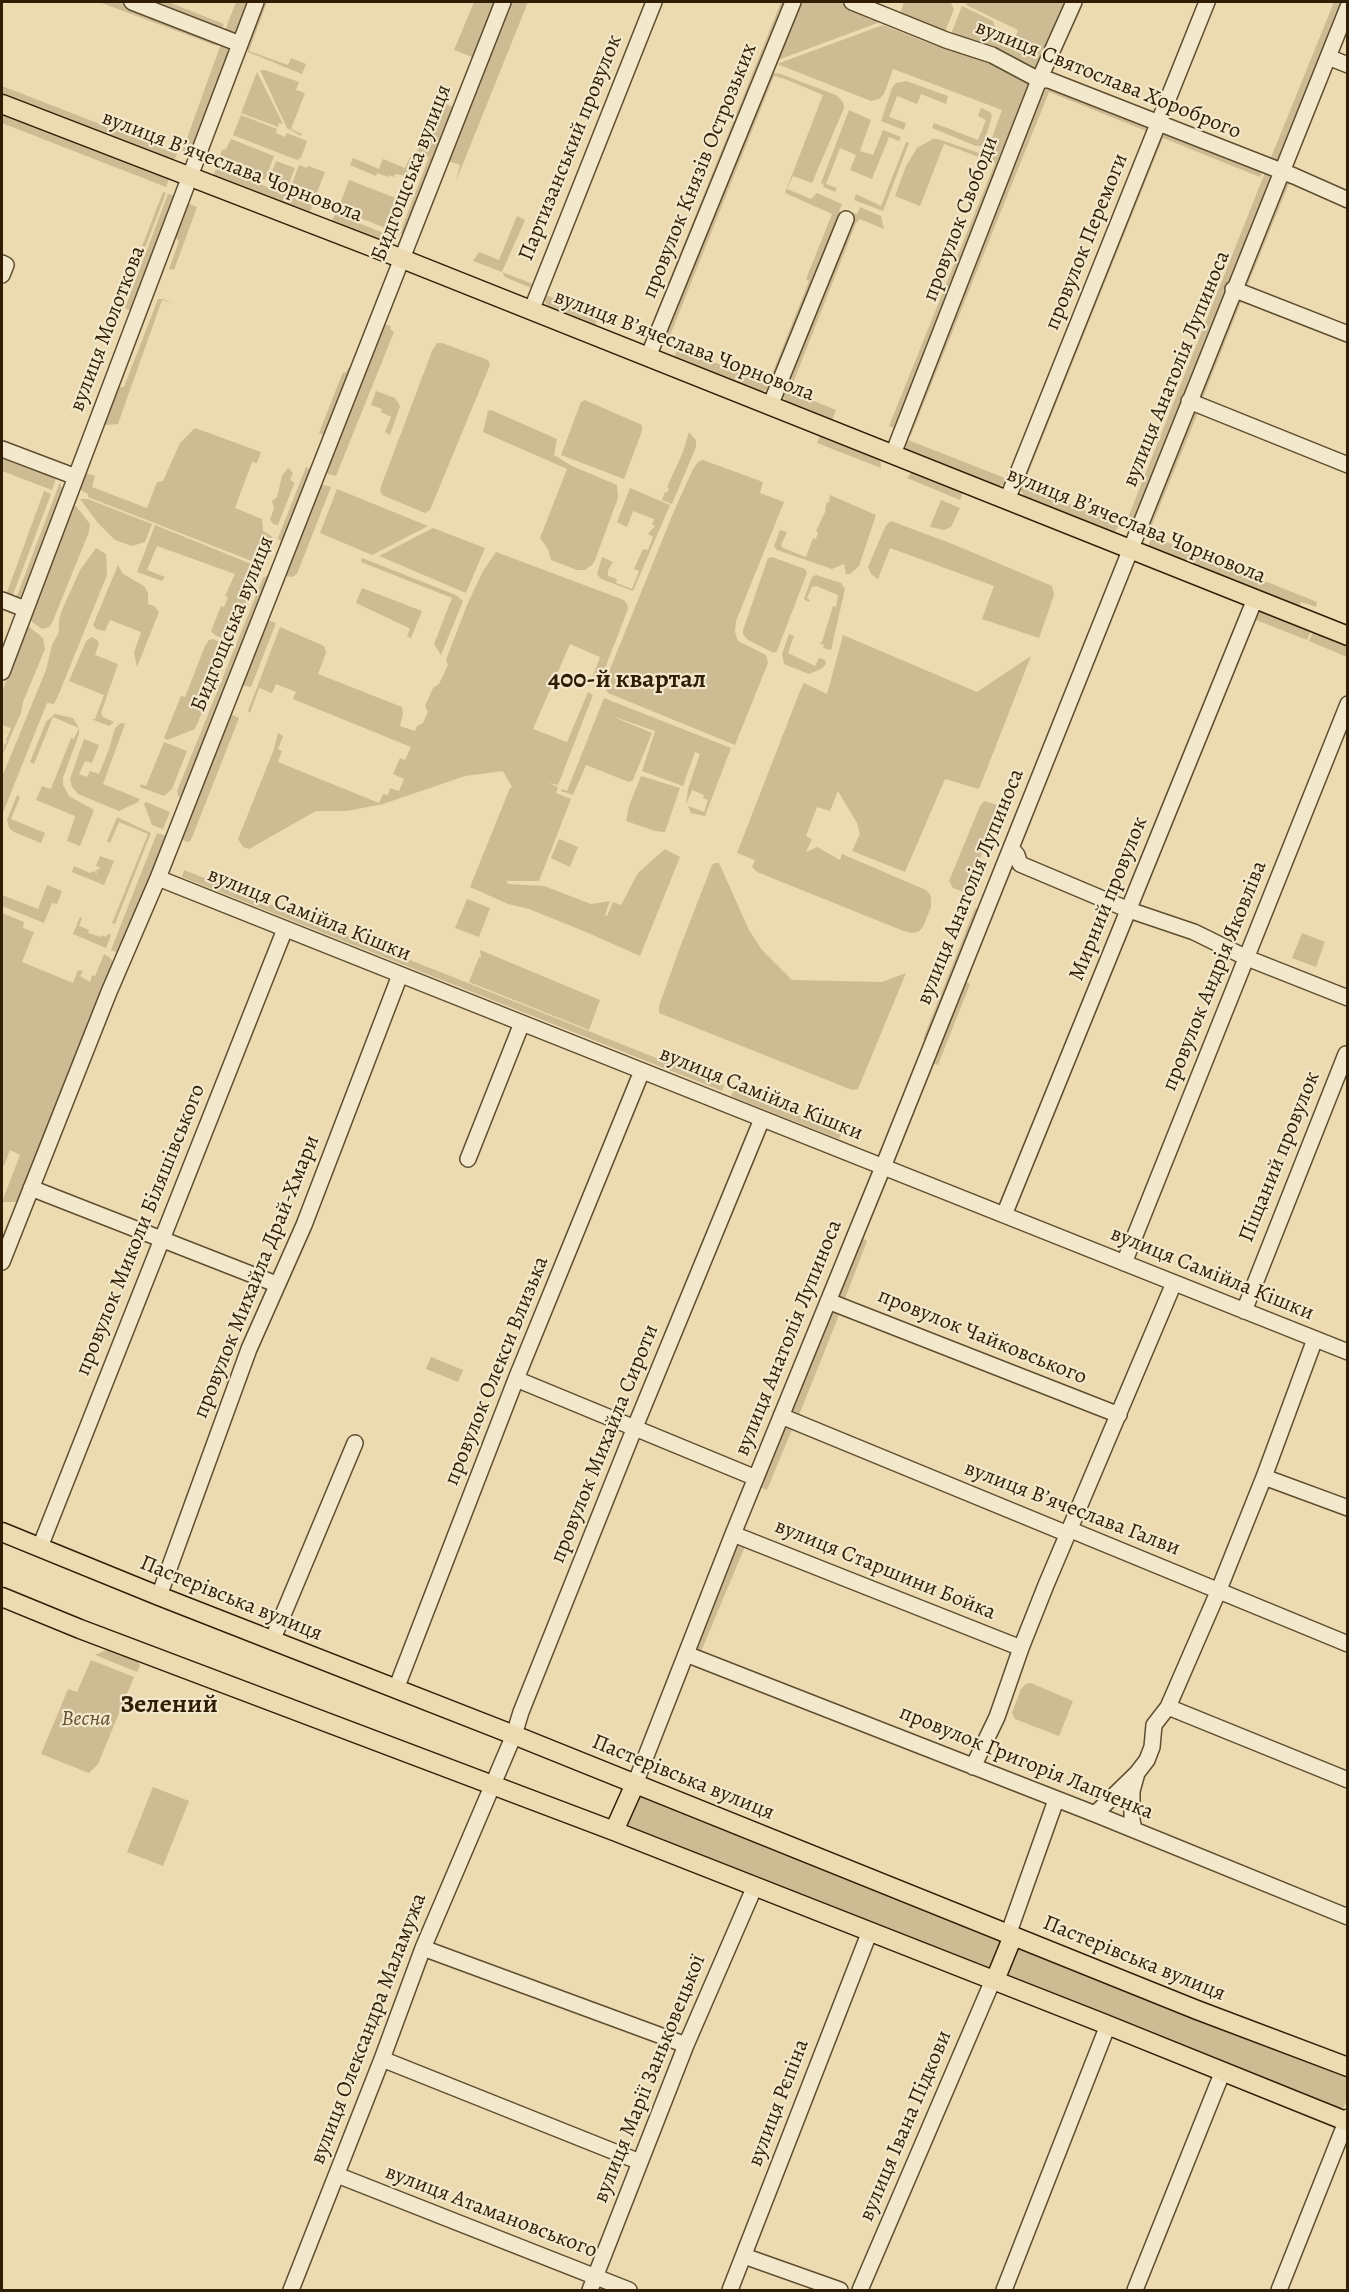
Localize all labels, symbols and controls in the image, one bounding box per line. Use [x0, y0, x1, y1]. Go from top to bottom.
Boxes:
street label: вулиця Святослава Хороброго [971, 14, 1245, 146]
street label: Партизанський провулок [513, 31, 629, 265]
street label: провулок Князів Острозьких [637, 40, 763, 302]
street label: Бидгощська вулиця [366, 81, 458, 265]
street label: вулиця Вʼячеслава Чорновола [98, 105, 366, 229]
street label: провулок Свободи [917, 133, 1005, 305]
street label: провулок Перемоги [1040, 150, 1134, 334]
street label: вулиця Молоткова [64, 242, 152, 416]
street label: вулиця Анатолія Лупиноса [1118, 247, 1236, 491]
street label: вулиця Вʼячеслава Чорновола [550, 284, 818, 408]
street label: вулиця Вʼячеслава Чорновола [1003, 462, 1269, 590]
street label: Бидгощська вулиця [186, 532, 280, 716]
district label: 400-й квартал [548, 665, 706, 697]
street label: вулиця Анатолія Лупиноса [912, 765, 1030, 1009]
street label: Мирний провулок [1064, 813, 1154, 985]
street label: провулок Андрія Яковліва [1157, 857, 1273, 1095]
street label: вулиця Самійла Кішки [203, 862, 415, 968]
street label: вулиця Самійла Кішки [655, 1041, 867, 1147]
street label: Піщаний провулок [1234, 1068, 1326, 1246]
street label: провулок Миколи Біляшівського [70, 1080, 212, 1380]
street label: провулок Михайла Драй-Хмари [188, 1132, 326, 1422]
street label: вулиця Анатолія Лупиноса [730, 1216, 848, 1460]
street label: вулиця Самійла Кішки [1106, 1221, 1318, 1327]
street label: провулок Олекси Влизька [439, 1253, 555, 1489]
street label: провулок Чайковського [874, 1283, 1090, 1391]
street label: провулок Михайла Сироти [545, 1321, 665, 1567]
street label: вулиця Вʼячеслава Галви [960, 1456, 1184, 1562]
street label: вулиця Старшини Бойка [771, 1514, 999, 1626]
street label: Пастерівська вулиця [136, 1550, 326, 1648]
district label: Зелений [120, 1690, 218, 1722]
street label: провулок Григорія Лапченка [895, 1700, 1157, 1826]
park label: Весна [61, 1707, 111, 1733]
street label: Пастерівська вулиця [588, 1729, 778, 1827]
street label: вулиця Олександра Маламужа [305, 1890, 433, 2168]
street label: Пастерівська вулиця [1039, 1910, 1229, 2008]
street label: вулиця Марії Заньковецької [588, 1951, 712, 2207]
street label: вулиця Івана Підкови [854, 2027, 958, 2225]
street label: вулиця Рєпіна [743, 2036, 815, 2170]
street label: вулиця Атамановського [381, 2159, 601, 2265]

